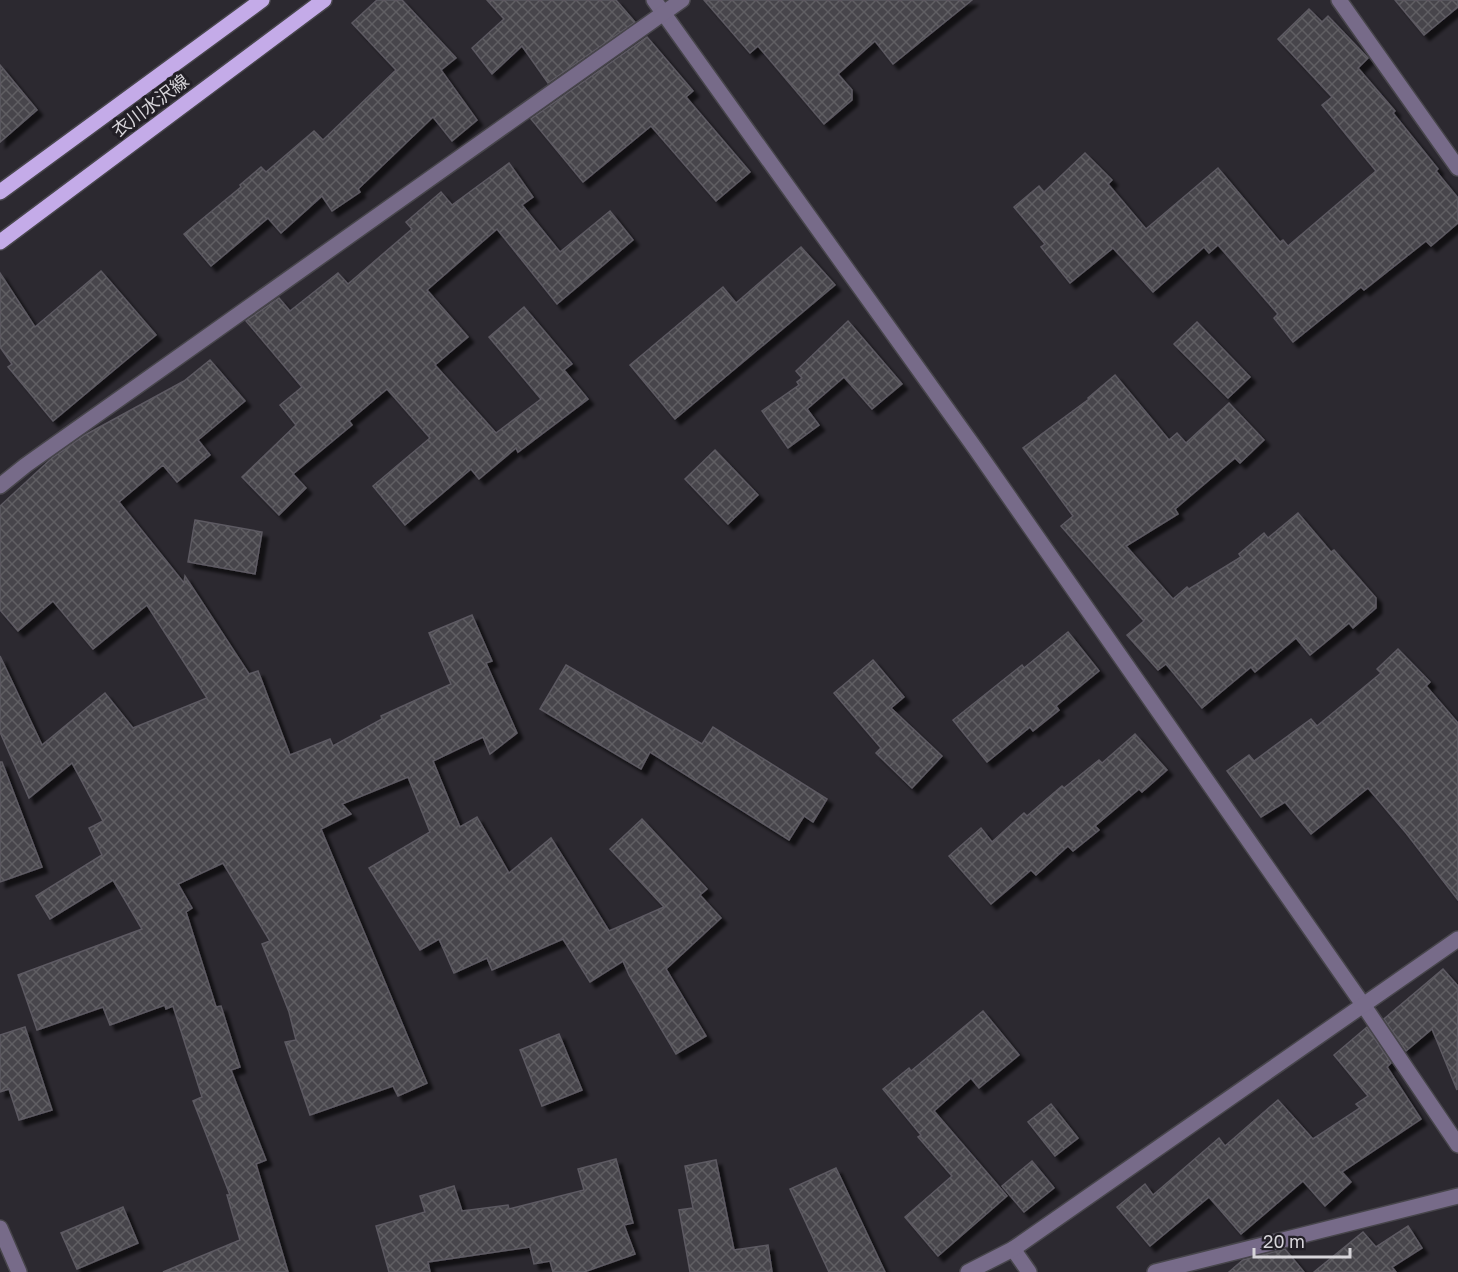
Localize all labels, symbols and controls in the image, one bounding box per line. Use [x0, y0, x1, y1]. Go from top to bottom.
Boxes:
street label: 衣川水沢線 [107, 69, 193, 141]
scale bar [1254, 1221, 1350, 1259]
text: 20 m [1263, 1230, 1305, 1252]

